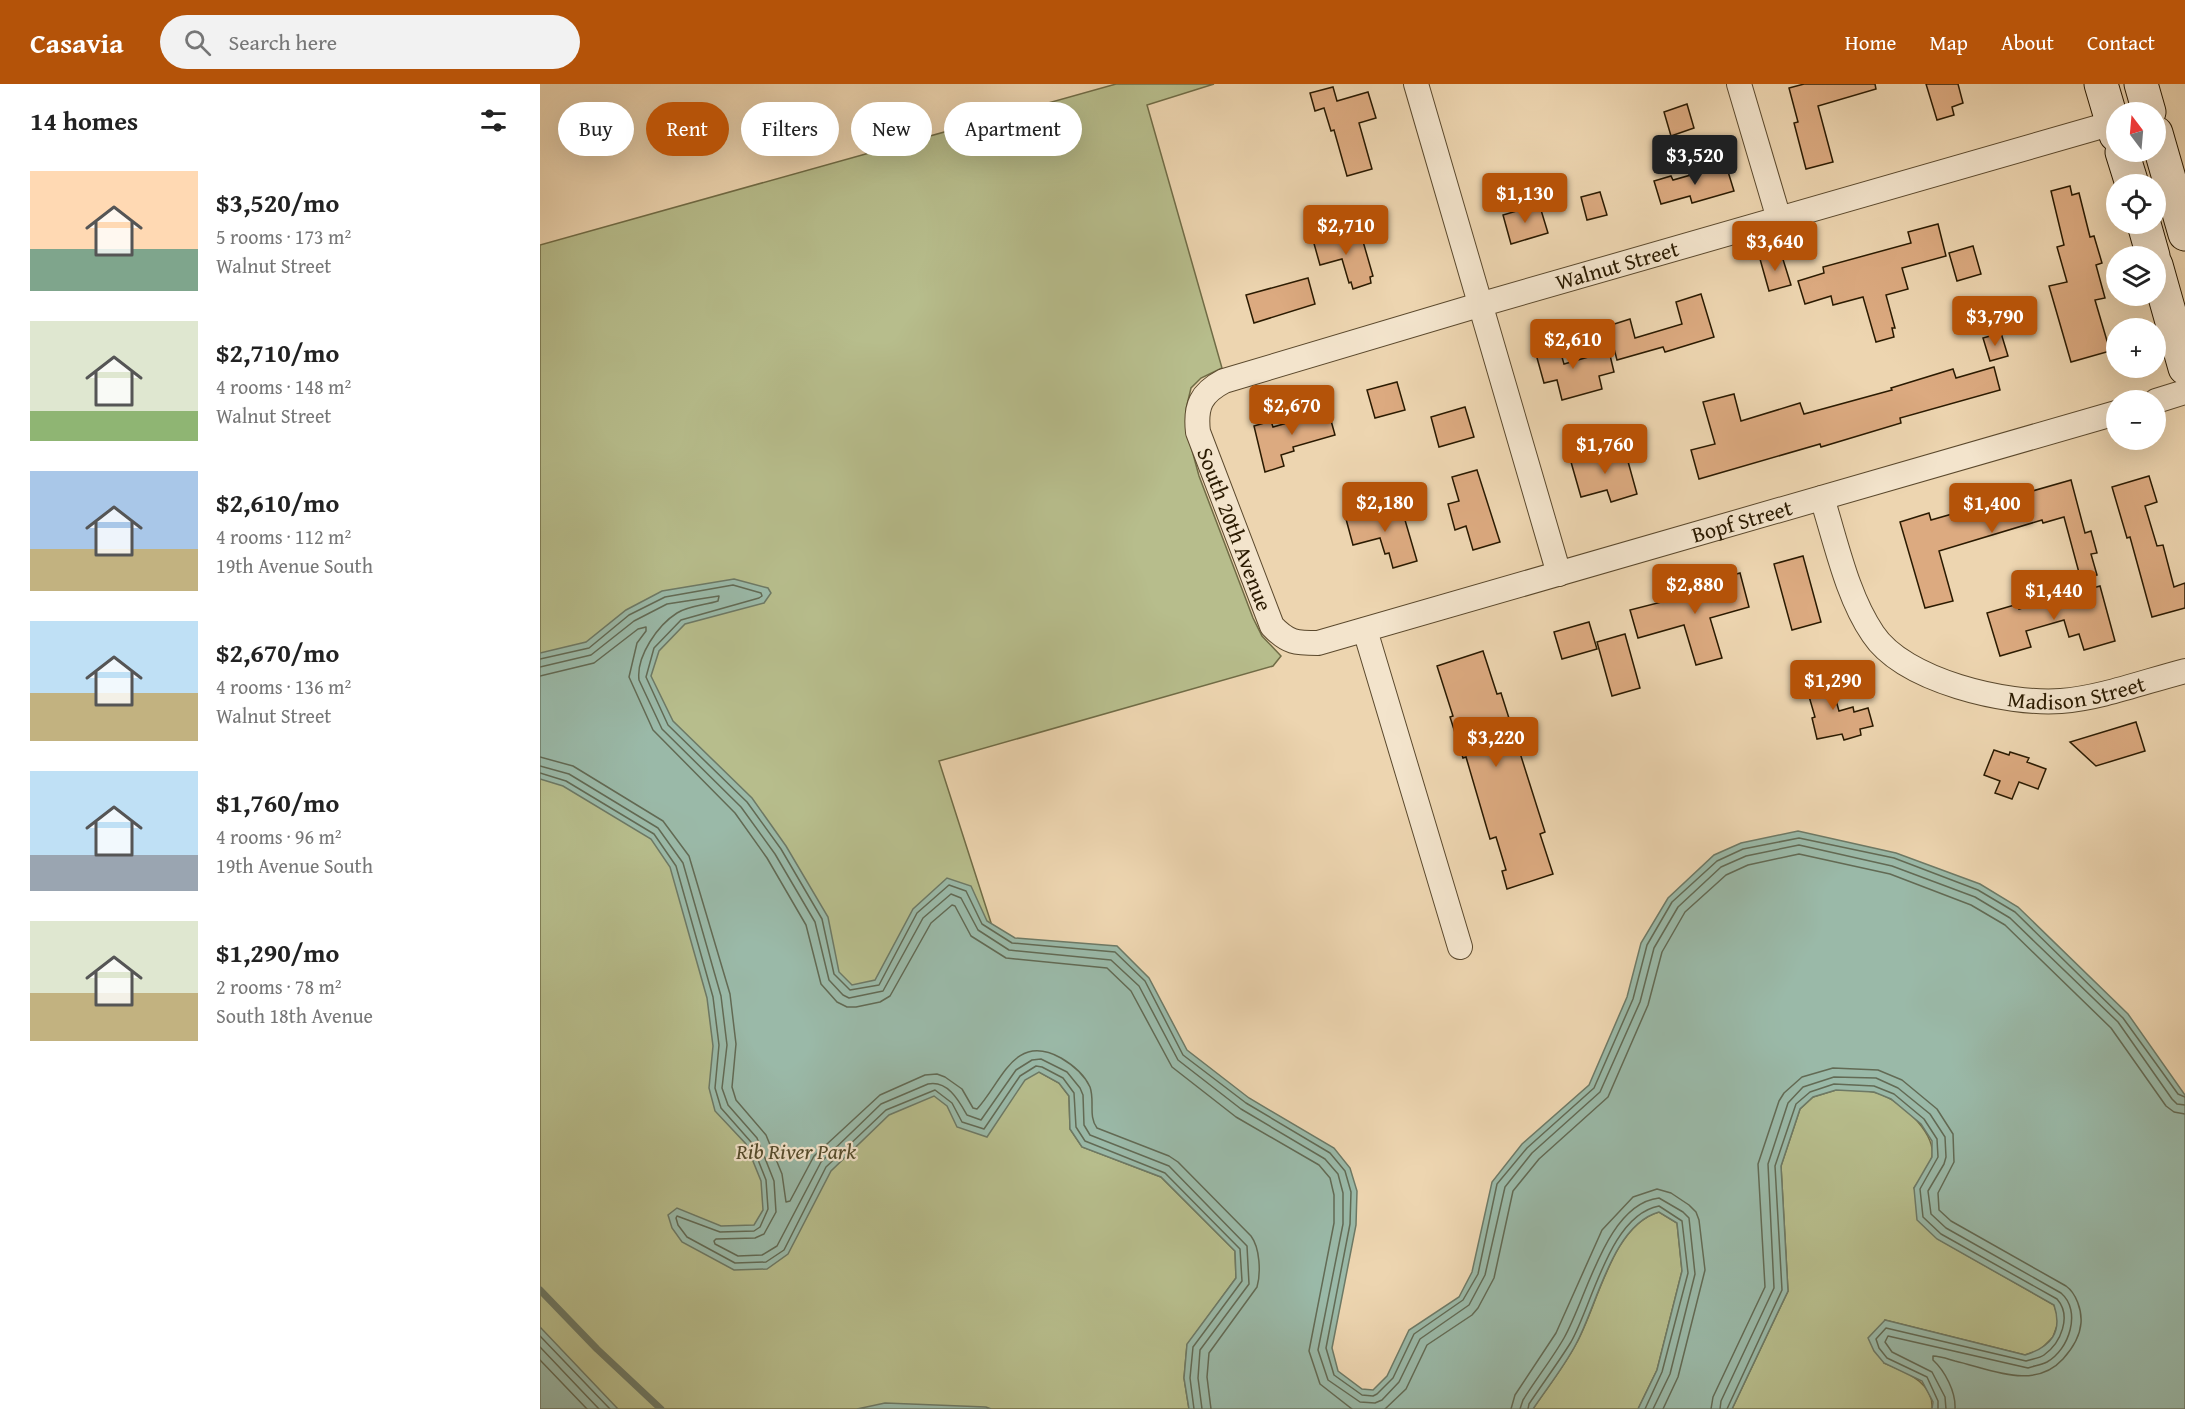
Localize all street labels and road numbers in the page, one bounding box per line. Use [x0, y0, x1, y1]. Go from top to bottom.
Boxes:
street label: Walnut Street [1552, 232, 1683, 298]
street label: South 20th Avenue [1189, 443, 1281, 616]
street label: Bopf Street [1688, 491, 1796, 550]
street label: Madison Street [2006, 667, 2149, 718]

